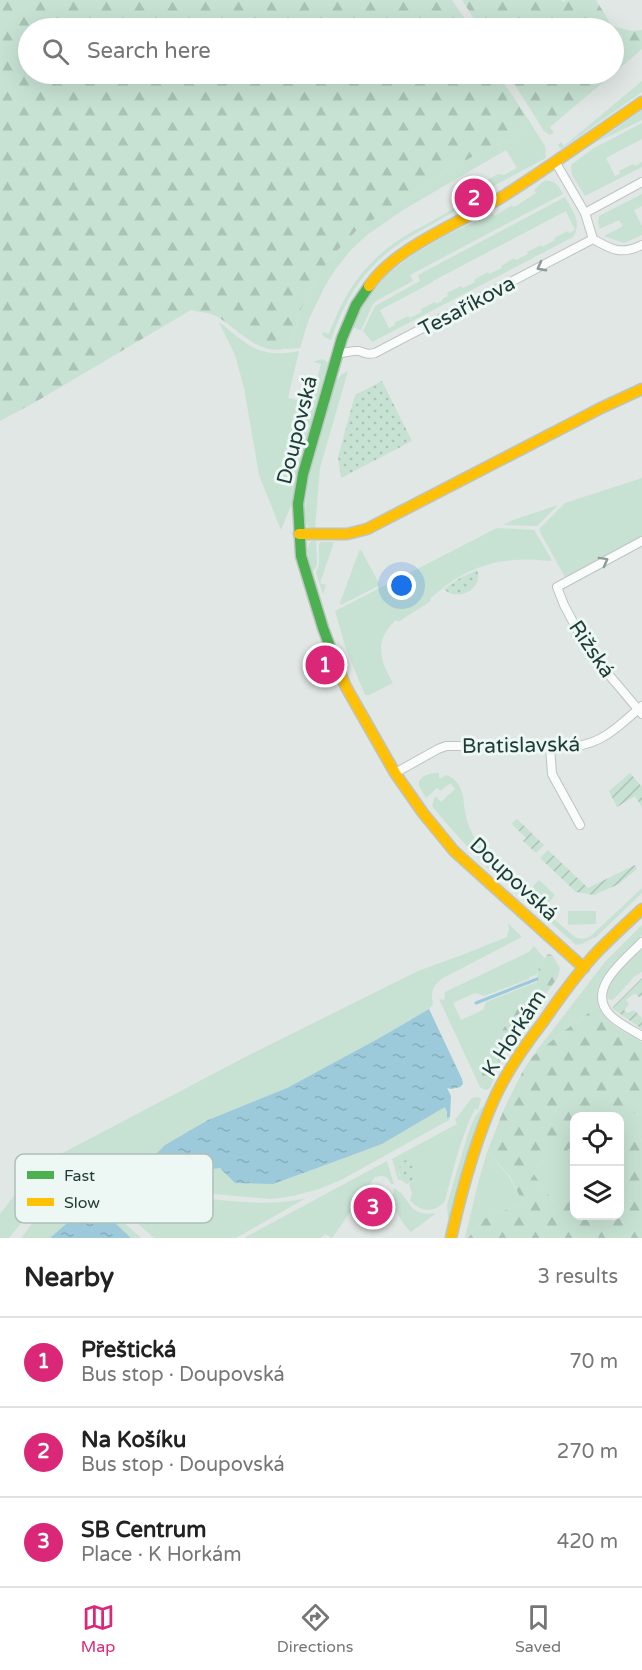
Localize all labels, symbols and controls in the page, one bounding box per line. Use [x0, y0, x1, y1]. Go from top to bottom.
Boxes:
search box [18, 18, 624, 84]
icon: search [39, 35, 72, 68]
text: Search here [87, 38, 211, 64]
pin: 2 [454, 176, 494, 220]
one-way arrow [537, 260, 548, 271]
street label: Tesaříkova [415, 271, 520, 342]
street label: Doupovská [272, 373, 323, 487]
one-way arrow [598, 557, 608, 569]
your location [387, 571, 416, 600]
street label: Rižská [563, 616, 620, 683]
pin: 1 [306, 642, 344, 688]
street label: Bratislavská [462, 732, 580, 759]
street label: Doupovská [465, 832, 563, 926]
street label: K Horkám [477, 985, 552, 1081]
map controls [570, 1112, 624, 1220]
button: locate [570, 1112, 624, 1166]
legend [15, 1154, 213, 1223]
text: Fast [64, 1166, 95, 1186]
button: layers [570, 1166, 624, 1220]
pin: 3 [354, 1184, 392, 1230]
text: Slow [64, 1193, 100, 1213]
text: Nearby [24, 1262, 114, 1293]
text: 3 results [538, 1265, 618, 1289]
text: Přeštická [81, 1337, 176, 1363]
text: 1 [37, 1350, 50, 1374]
text: 70 m [569, 1350, 618, 1374]
text: Bus stop · Doupovská [81, 1363, 285, 1387]
text: Na Košíku [81, 1427, 186, 1453]
text: 2 [37, 1440, 50, 1464]
text: 270 m [557, 1440, 618, 1464]
text: Bus stop · Doupovská [81, 1453, 285, 1477]
text: SB Centrum [81, 1517, 206, 1543]
text: 3 [37, 1530, 50, 1554]
text: 420 m [557, 1530, 618, 1554]
text: Place · K Horkám [81, 1543, 242, 1567]
tab: Map [81, 1601, 115, 1657]
tab: Directions [277, 1601, 353, 1657]
tab: Saved [515, 1601, 561, 1657]

